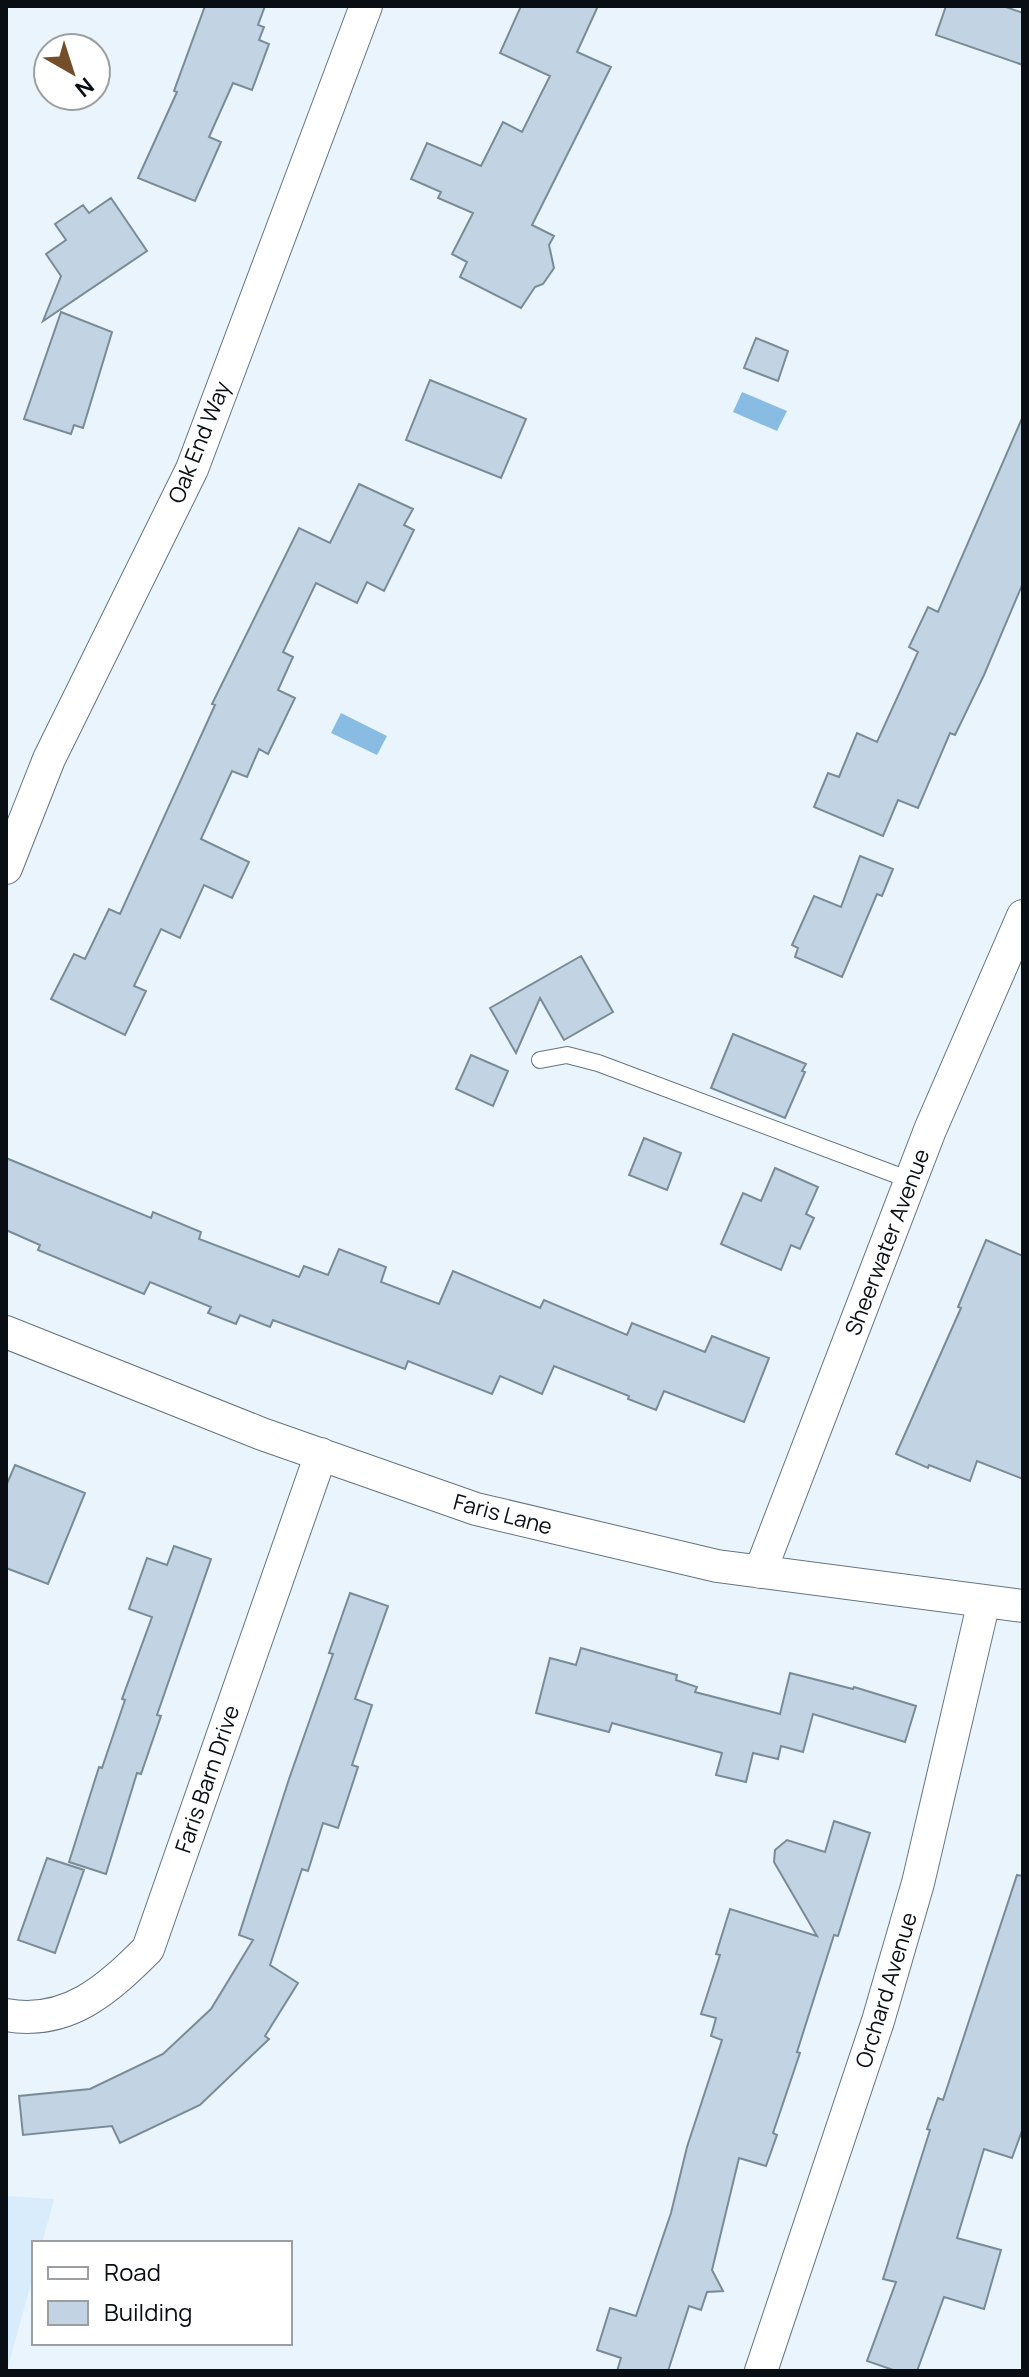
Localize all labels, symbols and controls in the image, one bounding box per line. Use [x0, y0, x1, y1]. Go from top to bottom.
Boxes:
north arrow [32, 32, 112, 112]
text: N [69, 71, 100, 104]
street label: Oak End Way [161, 376, 237, 508]
street label: Sheerwater Avenue [838, 1144, 936, 1340]
street label: Faris Lane [450, 1486, 556, 1542]
street label: Faris Barn Drive [168, 1701, 246, 1857]
street label: Orchard Avenue [848, 1908, 924, 2072]
legend [32, 2241, 292, 2345]
text: Road [104, 2255, 161, 2288]
text: Building [104, 2295, 192, 2328]

